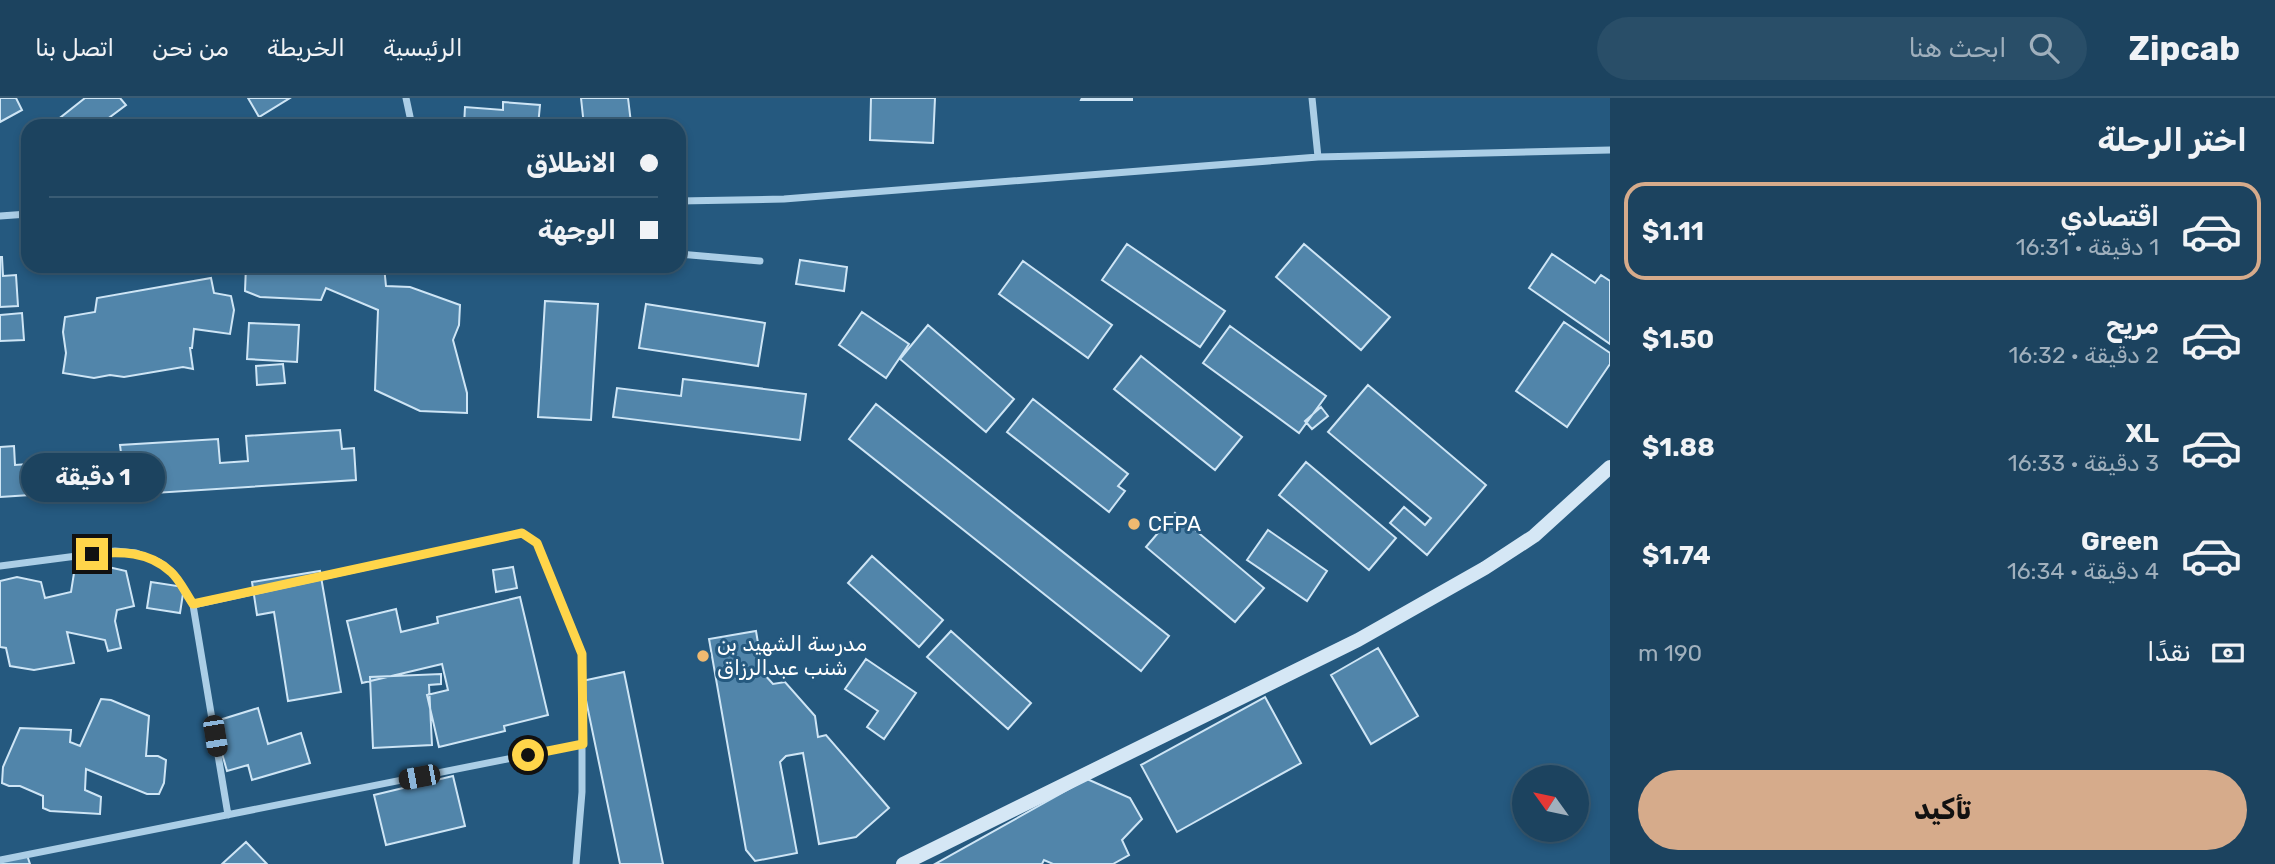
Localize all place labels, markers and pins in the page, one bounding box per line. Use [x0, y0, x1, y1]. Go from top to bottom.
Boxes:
place label: CFPA [1148, 511, 1201, 536]
marker: CFPA [1126, 516, 1142, 532]
place label: مدرسة الشهيد بن شنب عبدالرزاق [717, 631, 867, 680]
marker: مدرسة الشهيد بن شنب عبدالرزاق [695, 648, 711, 664]

